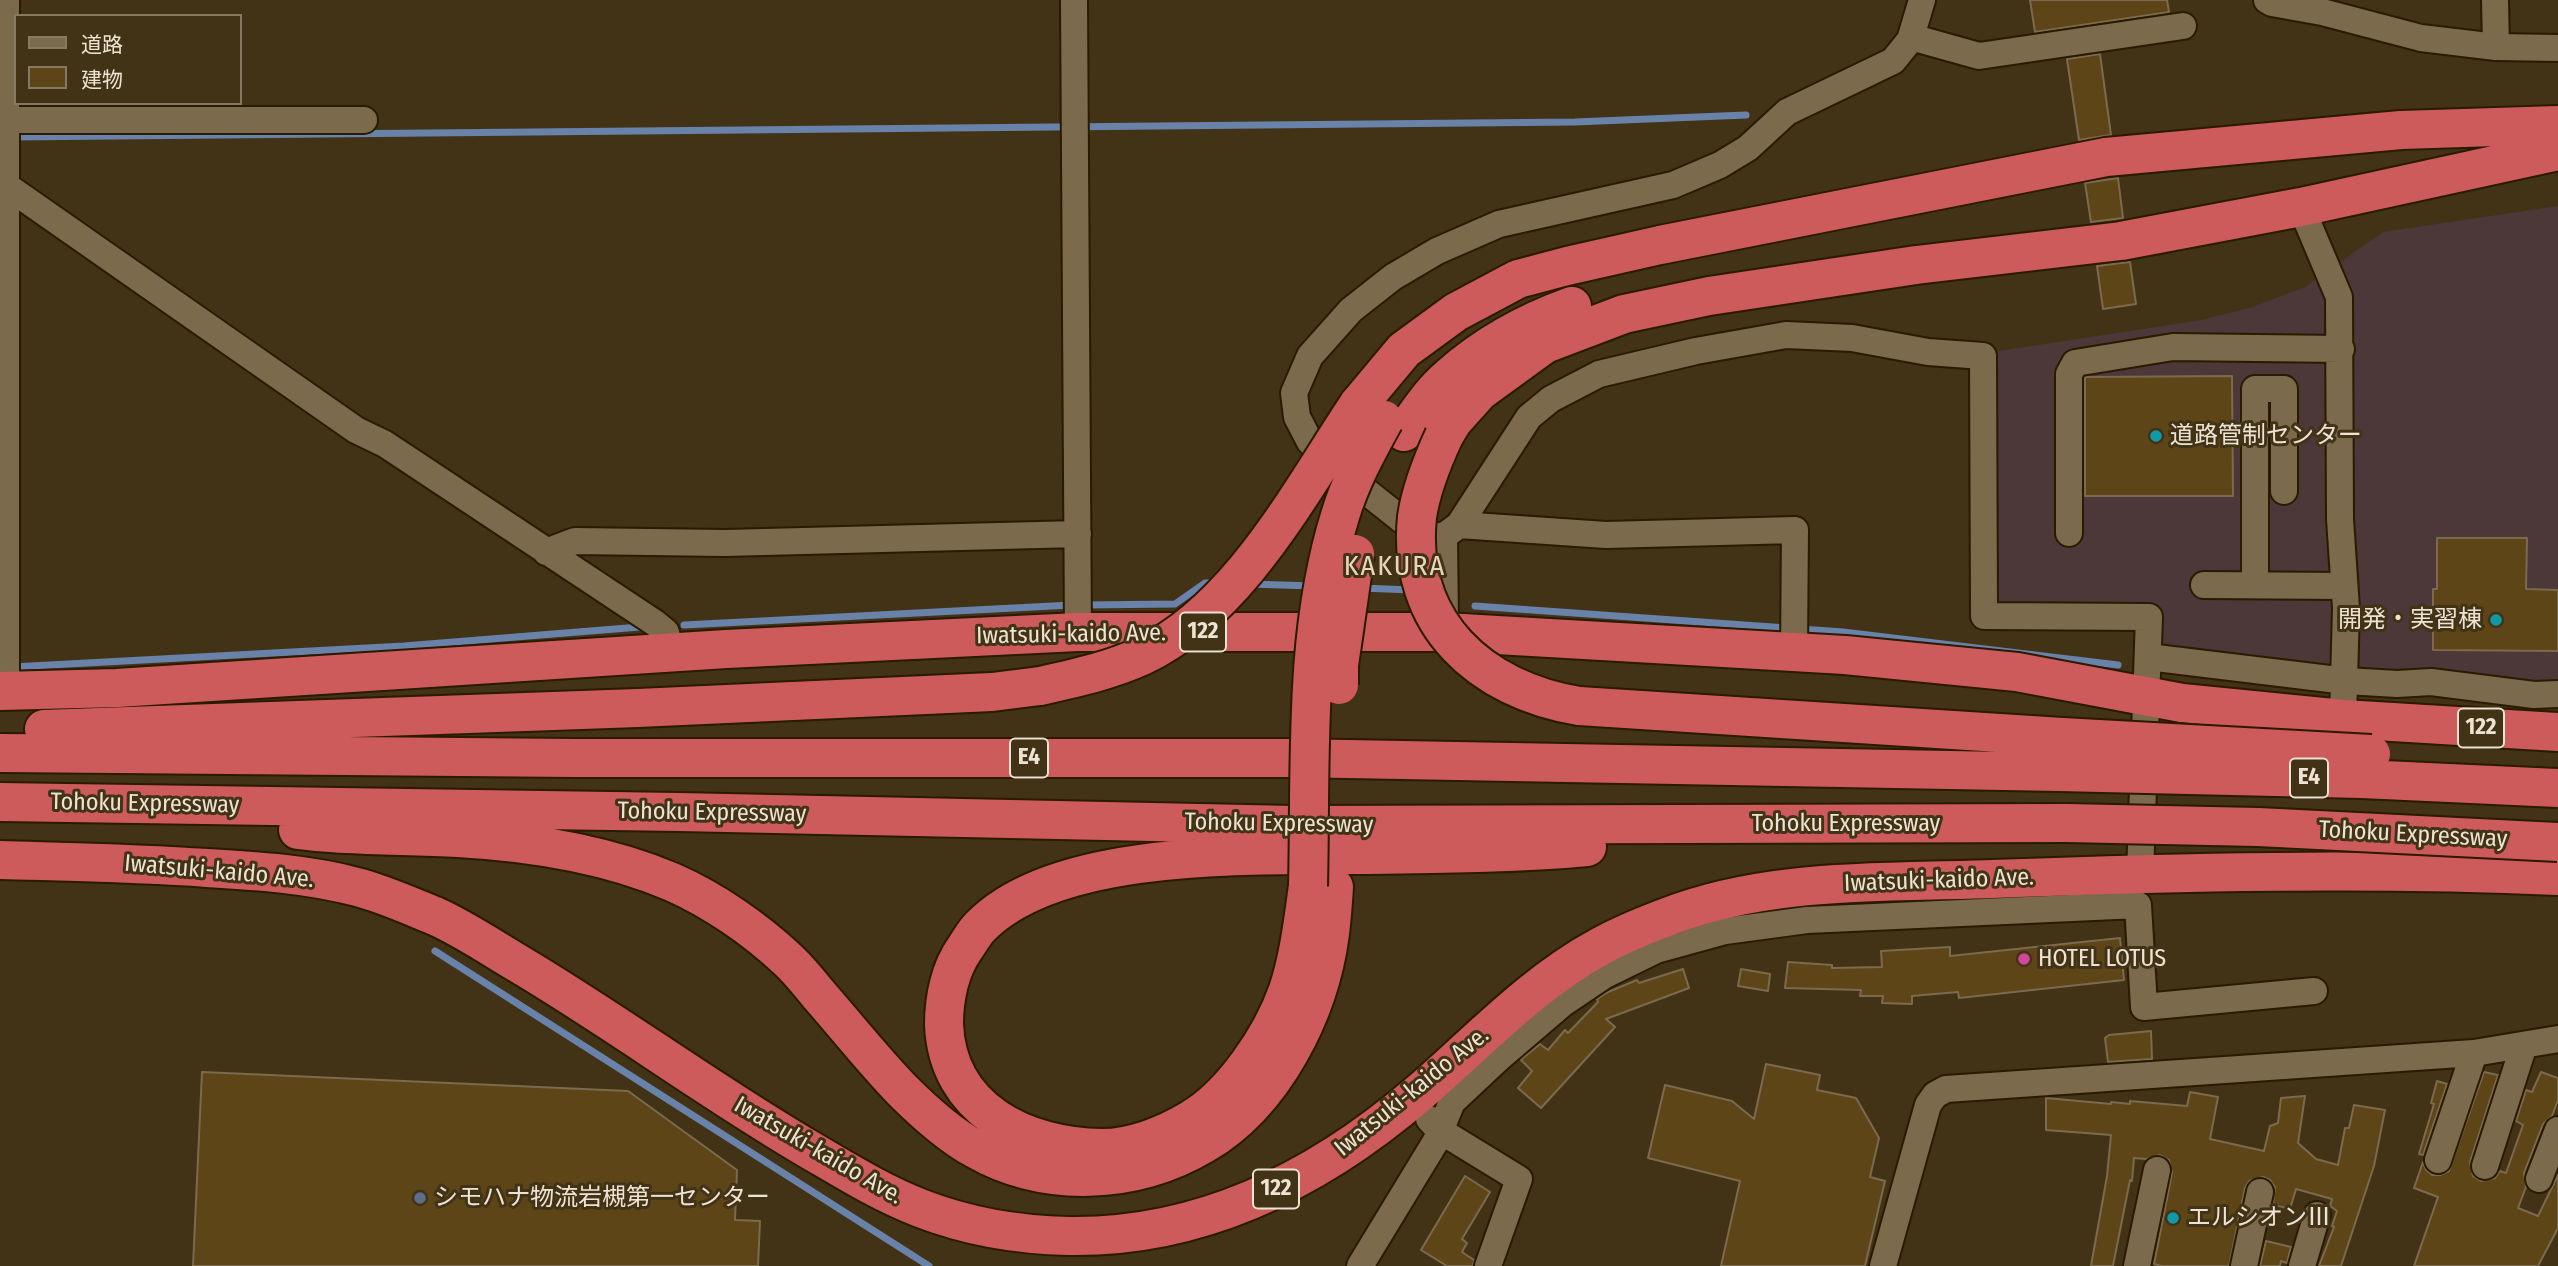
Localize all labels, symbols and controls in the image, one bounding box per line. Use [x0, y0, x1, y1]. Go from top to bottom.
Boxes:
legend [14, 14, 242, 105]
text: 道路 [81, 32, 123, 58]
text: 建物 [81, 67, 123, 93]
place label: 道路管制センター [2170, 422, 2362, 450]
marker: 道路管制センター [2148, 428, 2164, 444]
district label: KAKURA [1344, 550, 1446, 584]
place label: 開発・実習棟 [2338, 606, 2482, 634]
road number: 122 [1180, 612, 1226, 652]
marker: 開発・実習棟 [2488, 612, 2504, 628]
street label: Iwatsuki-kaido Ave. [976, 619, 1166, 651]
road number: 122 [2458, 708, 2504, 748]
road number: E4 [1010, 738, 1048, 778]
road number: E4 [2290, 758, 2328, 798]
street label: Tohoku Expressway [50, 788, 240, 820]
street label: Tohoku Expressway [617, 797, 807, 829]
street label: Tohoku Expressway [1184, 808, 1374, 840]
street label: Tohoku Expressway [1752, 810, 1940, 838]
street label: Tohoku Expressway [2318, 816, 2508, 854]
street label: Iwatsuki-kaido Ave. [123, 849, 315, 895]
street label: Iwatsuki-kaido Ave. [1844, 863, 2034, 899]
place label: HOTEL LOTUS [2038, 945, 2166, 973]
marker: HOTEL LOTUS [2016, 951, 2032, 967]
street label: Iwatsuki-kaido Ave. [1329, 1021, 1495, 1163]
street label: Iwatsuki-kaido Ave. [729, 1091, 907, 1211]
road number: 122 [1253, 1170, 1299, 1208]
place label: シモハナ物流岩槻第一センター [434, 1184, 770, 1212]
marker: シモハナ物流岩槻第一センター [412, 1190, 428, 1206]
place label: エルシオンⅢ [2187, 1204, 2331, 1232]
marker: エルシオンⅢ [2165, 1210, 2181, 1226]

